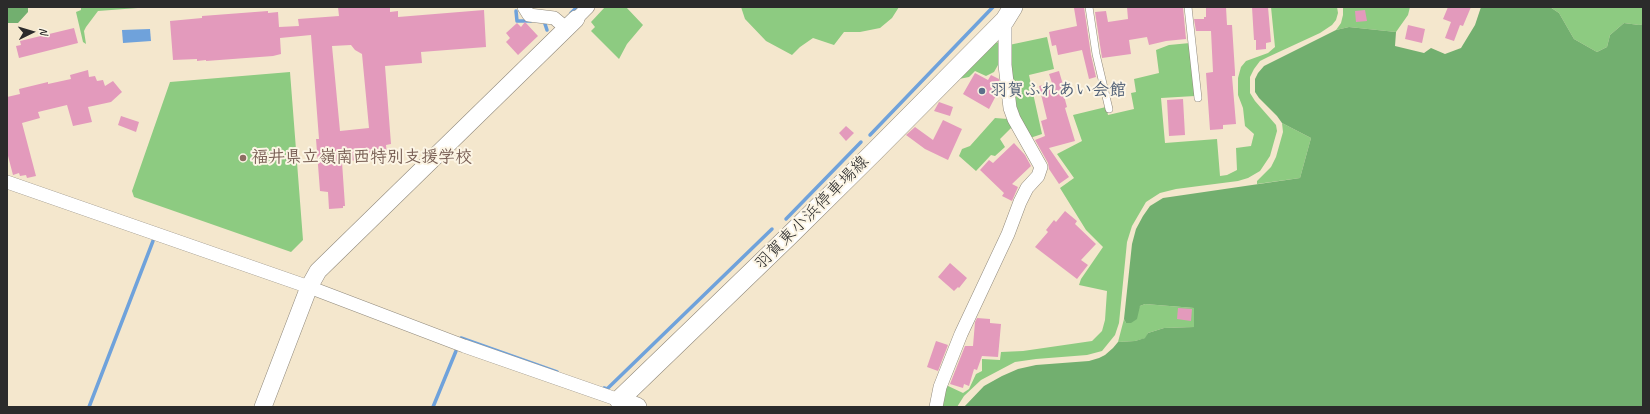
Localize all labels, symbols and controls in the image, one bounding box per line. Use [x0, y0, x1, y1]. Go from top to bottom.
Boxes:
north arrow [12, 12, 52, 52]
text: N [37, 27, 51, 35]
place label: 羽賀ふれあい会館 [990, 81, 1126, 101]
marker: 羽賀ふれあい会館 [977, 86, 987, 96]
place label: 福井県立嶺南西特別支援学校 [251, 148, 472, 168]
street label: 羽賀東小浜停車場線 [751, 152, 873, 274]
marker: 福井県立嶺南西特別支援学校 [238, 153, 248, 163]

